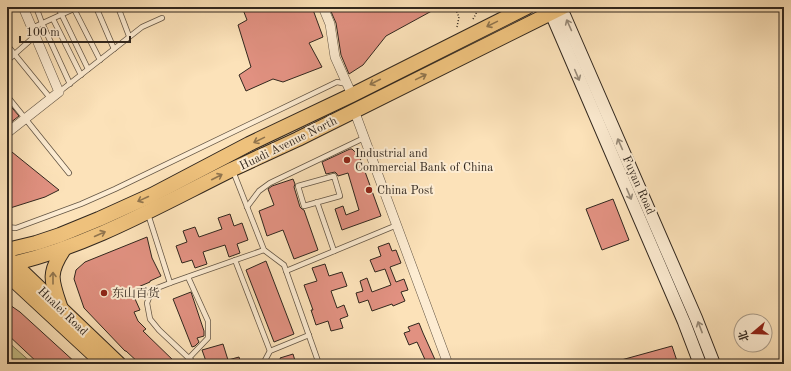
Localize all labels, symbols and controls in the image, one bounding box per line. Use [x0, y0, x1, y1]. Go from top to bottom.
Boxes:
scale bar [20, 18, 130, 44]
one-way arrow [564, 19, 572, 31]
one-way arrow [486, 21, 498, 28]
text: 100 m [26, 27, 60, 39]
one-way arrow [574, 68, 581, 80]
one-way arrow [415, 73, 427, 80]
one-way arrow [370, 79, 382, 87]
street label: Huadi Avenue North [238, 115, 340, 173]
one-way arrow [253, 137, 265, 144]
one-way arrow [616, 138, 624, 150]
place label: Industrial and Commercial Bank of China [355, 148, 493, 174]
street label: Fuyan Road [620, 154, 656, 217]
marker: Industrial and Commercial Bank of China [342, 155, 352, 165]
one-way arrow [211, 173, 223, 181]
marker: China Post [364, 185, 374, 195]
place label: China Post [377, 185, 433, 197]
one-way arrow [625, 188, 633, 200]
one-way arrow [137, 196, 149, 203]
one-way arrow [93, 230, 105, 237]
one-way arrow [49, 272, 57, 285]
street label: Hualei Road [35, 285, 89, 338]
place label: 东山百货 [112, 286, 160, 300]
marker: 东山百货 [99, 288, 109, 298]
north arrow [733, 313, 773, 353]
one-way arrow [695, 322, 703, 334]
text: 北 [737, 329, 752, 343]

